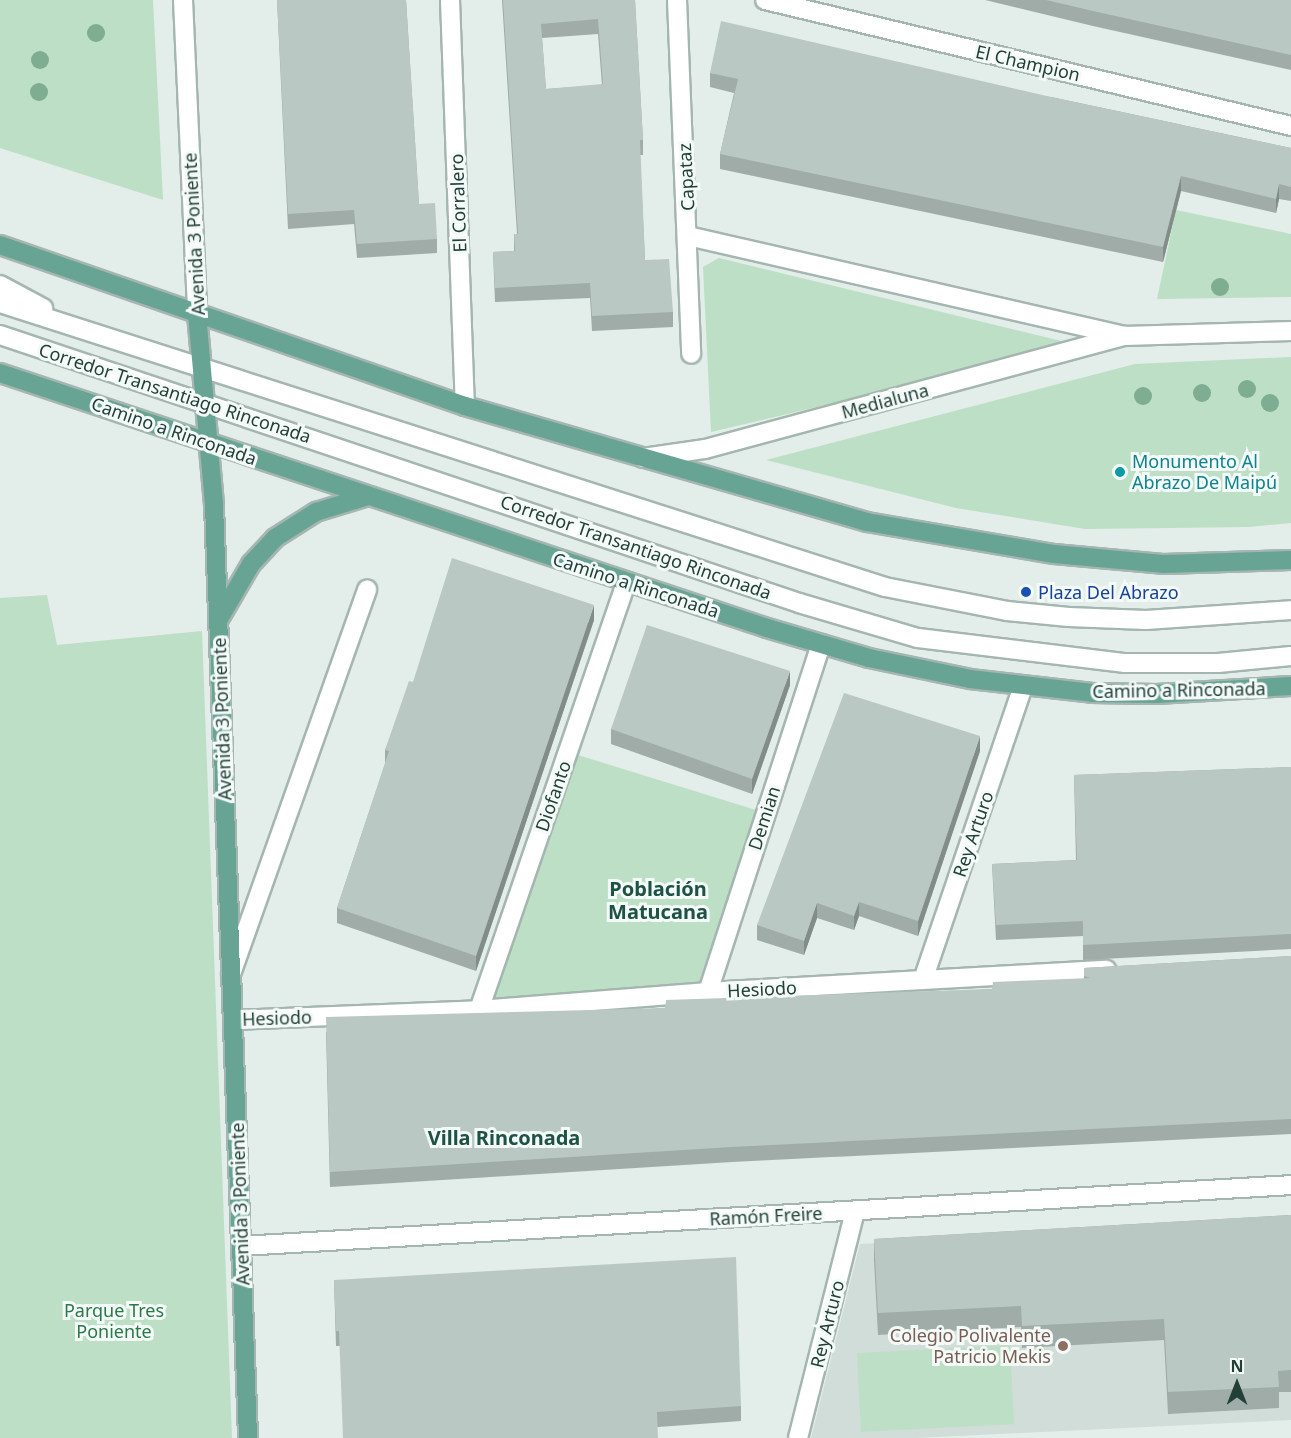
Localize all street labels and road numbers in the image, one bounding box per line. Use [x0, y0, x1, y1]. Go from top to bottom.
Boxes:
street label: El Champion [974, 40, 1082, 86]
street label: Capataz [673, 143, 699, 211]
street label: Avenida 3 Poniente [179, 152, 209, 316]
street label: El Corralero [445, 153, 471, 253]
street label: Corredor Transantiago Rinconada [36, 339, 314, 447]
street label: Medialuna [839, 379, 931, 423]
street label: Camino a Rinconada [89, 393, 259, 469]
street label: Corredor Transantiago Rinconada [498, 490, 774, 604]
street label: Camino a Rinconada [550, 548, 722, 622]
street label: Avenida 3 Poniente [208, 637, 236, 801]
street label: Camino a Rinconada [1092, 678, 1266, 702]
street label: Diofanto [531, 758, 575, 834]
street label: Demian [744, 783, 784, 853]
street label: Rey Arturo [948, 788, 998, 880]
street label: Hesiodo [727, 976, 797, 1002]
street label: Hesiodo [242, 1006, 312, 1030]
street label: Avenida 3 Poniente [226, 1122, 254, 1286]
street label: Ramón Freire [709, 1202, 823, 1230]
street label: Rey Arturo [806, 1278, 848, 1370]

